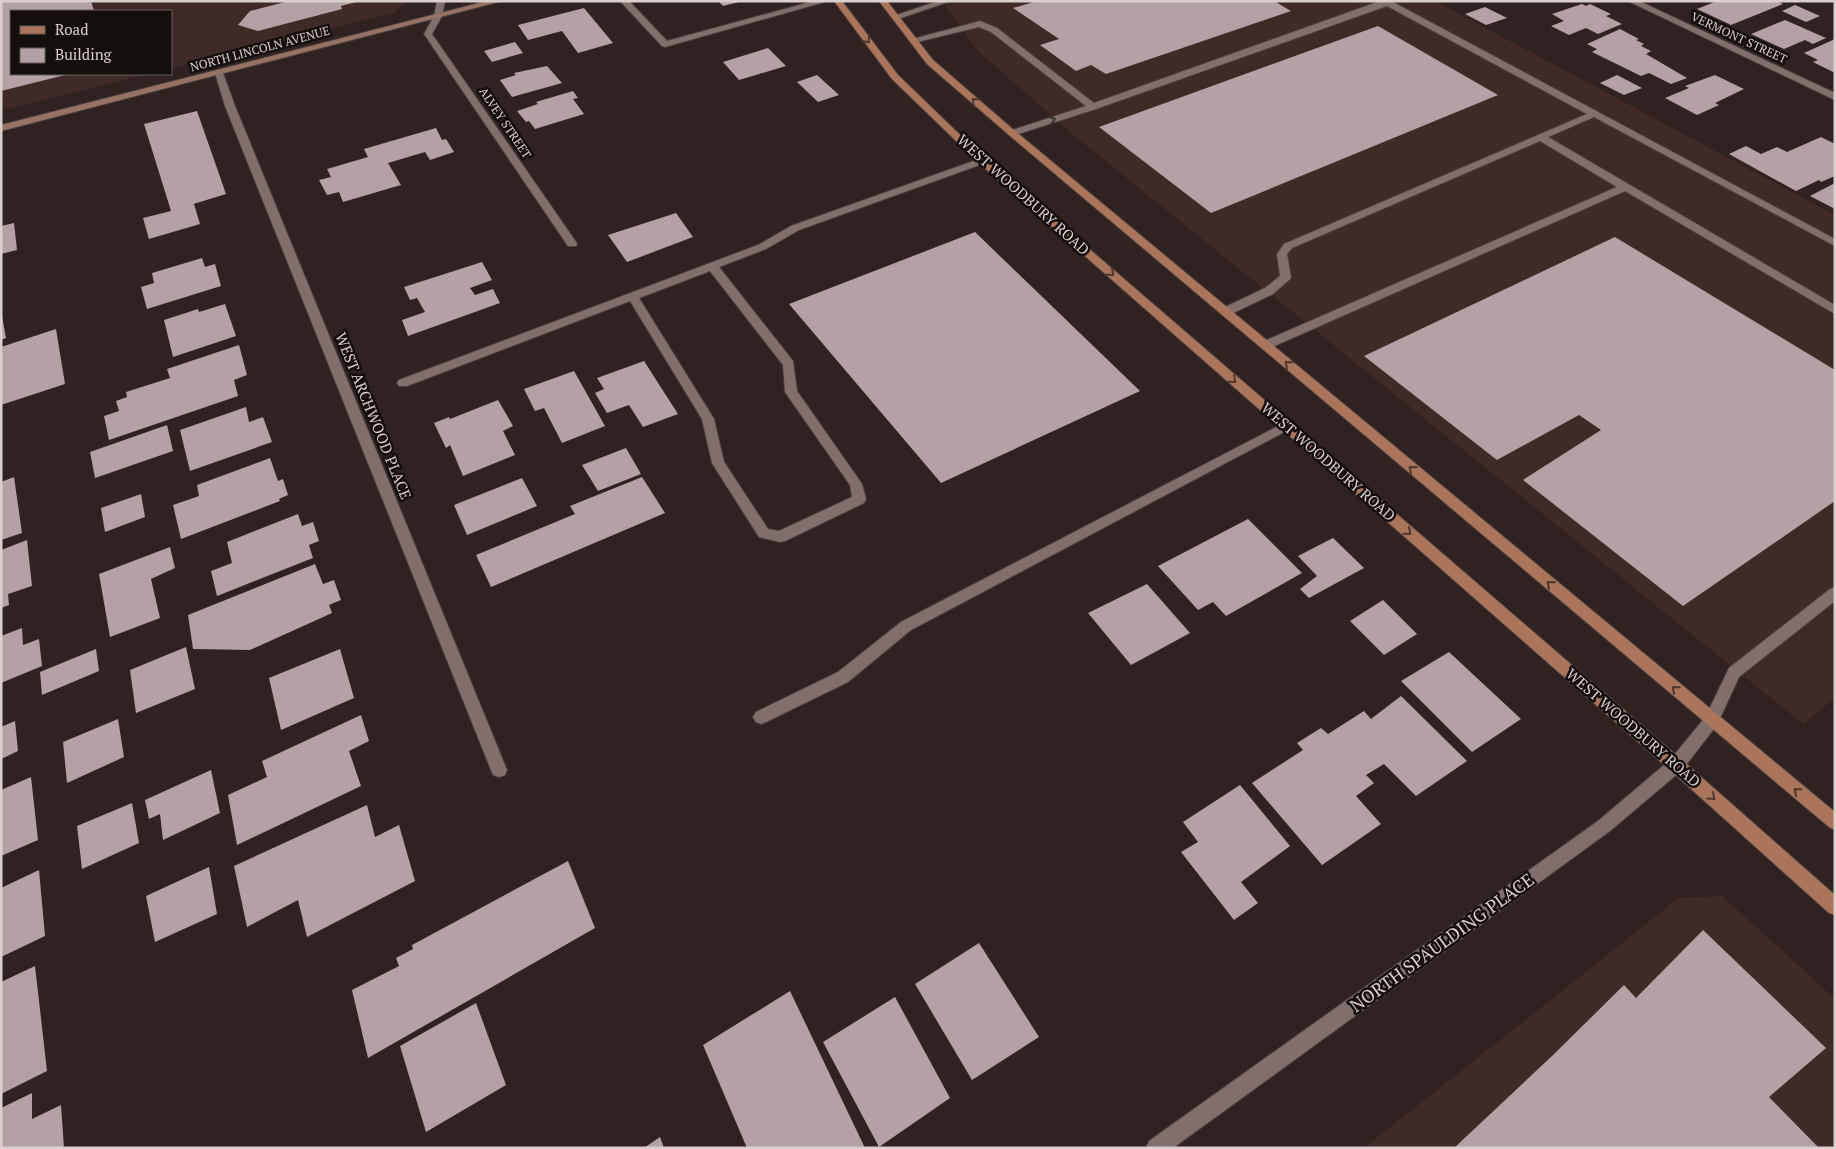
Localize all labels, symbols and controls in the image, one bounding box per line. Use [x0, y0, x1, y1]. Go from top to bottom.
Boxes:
street label: VERMONT STREET [1689, 9, 1790, 67]
legend [10, 10, 172, 75]
text: Road [55, 19, 88, 39]
street label: NORTH LINCOLN AVENUE [188, 23, 331, 74]
one-way arrow [861, 34, 870, 44]
text: Building [55, 44, 113, 64]
street label: ALVEY STREET [476, 84, 535, 162]
one-way arrow [972, 98, 981, 107]
one-way arrow [1048, 115, 1056, 125]
street label: WEST WOODBURY ROAD [953, 129, 1094, 259]
one-way arrow [1105, 267, 1114, 276]
street label: WEST ARCHWOOD PLACE [331, 329, 417, 502]
one-way arrow [1285, 362, 1294, 370]
one-way arrow [1227, 374, 1236, 382]
street label: WEST WOODBURY ROAD [1257, 397, 1400, 525]
one-way arrow [1409, 465, 1418, 474]
one-way arrow [1403, 527, 1412, 536]
one-way arrow [1547, 581, 1556, 590]
street label: WEST WOODBURY ROAD [1562, 663, 1705, 791]
one-way arrow [1672, 686, 1681, 694]
one-way arrow [1794, 787, 1803, 796]
one-way arrow [1707, 792, 1716, 801]
street label: NORTH SPAULDING PLACE [1345, 867, 1538, 1017]

